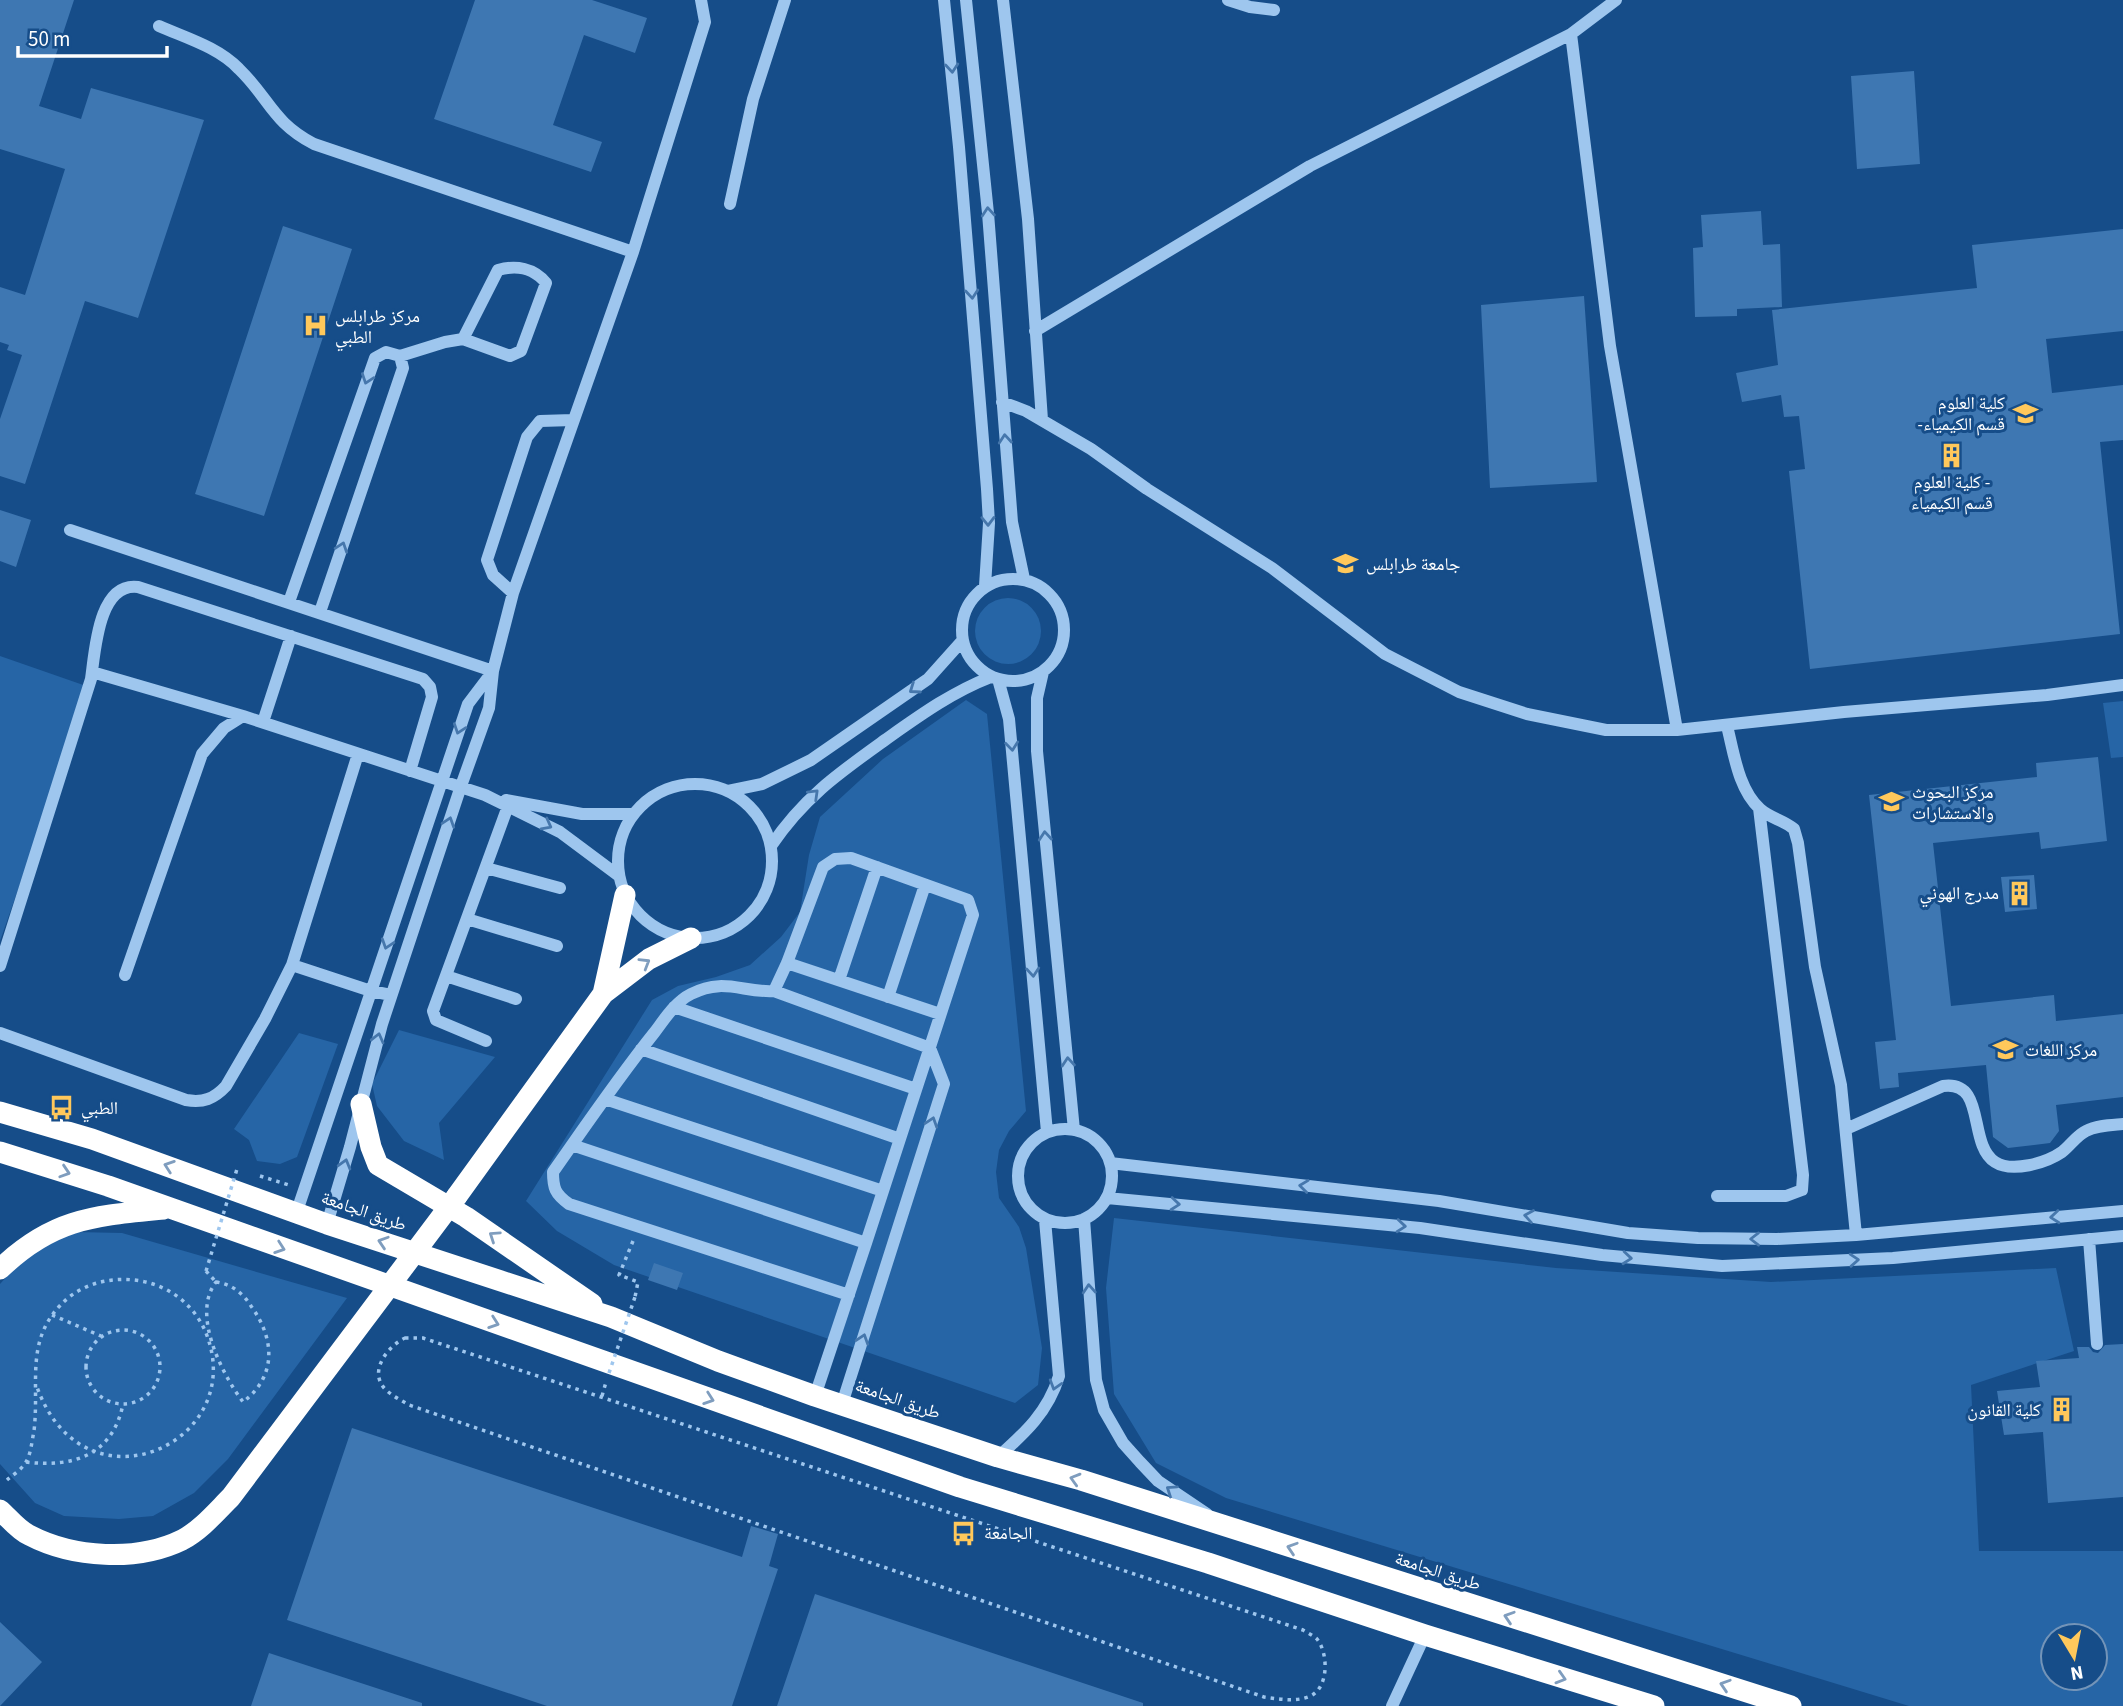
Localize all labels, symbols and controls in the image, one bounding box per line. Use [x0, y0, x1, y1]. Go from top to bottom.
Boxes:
scale bar [18, 14, 166, 58]
text: 50 m [28, 24, 70, 54]
one-way arrow [944, 63, 959, 74]
one-way arrow [980, 207, 995, 218]
one-way arrow [964, 289, 979, 300]
place label: مركز طرابلس الطبي [335, 304, 420, 352]
hospital icon: مركز طرابلس الطبي [301, 312, 329, 340]
one-way arrow [361, 373, 375, 385]
place label: كلية العلوم -قسم الكيمياء [1918, 391, 2006, 437]
school or university icon: كلية العلوم -قسم الكيمياء [2011, 399, 2039, 427]
one-way arrow [998, 433, 1013, 444]
building icon: كلية العلوم - قسم الكيمياء [1938, 441, 1966, 469]
place label: كلية العلوم - قسم الكيمياء [1911, 470, 1993, 516]
one-way arrow [980, 516, 996, 527]
one-way arrow [334, 542, 348, 554]
school or university icon: جامعة طرابلس [1332, 550, 1360, 578]
place label: جامعة طرابلس [1366, 552, 1461, 577]
one-way arrow [909, 681, 922, 693]
one-way arrow [453, 722, 467, 735]
one-way arrow [1004, 741, 1019, 752]
place label: مركز البحوث والاستشارات [1912, 780, 1994, 826]
school or university icon: مركز البحوث والاستشارات [1878, 788, 1906, 816]
one-way arrow [806, 789, 819, 802]
one-way arrow [441, 816, 455, 829]
one-way arrow [539, 817, 552, 830]
one-way arrow [1037, 830, 1052, 841]
building icon: مدرج الهوني [2005, 879, 2033, 907]
place label: مدرج الهوني [1920, 881, 1999, 908]
one-way arrow [380, 938, 395, 950]
one-way arrow [637, 958, 650, 971]
one-way arrow [1026, 966, 1041, 978]
one-way arrow [370, 1032, 384, 1044]
school or university icon: مركز اللغات [1991, 1036, 2019, 1064]
place label: مركز اللغات [2025, 1038, 2097, 1063]
one-way arrow [1061, 1056, 1076, 1067]
bus stop icon: الطبي [47, 1094, 75, 1122]
place label: الطبي [81, 1096, 118, 1123]
one-way arrow [924, 1117, 938, 1129]
one-way arrow [337, 1159, 352, 1171]
one-way arrow [163, 1160, 175, 1174]
one-way arrow [58, 1164, 71, 1178]
one-way arrow [1298, 1179, 1309, 1194]
street label: طريق الجامعة [318, 1185, 410, 1238]
one-way arrow [1170, 1196, 1181, 1211]
one-way arrow [1523, 1209, 1535, 1224]
one-way arrow [2049, 1209, 2060, 1224]
one-way arrow [1396, 1218, 1407, 1233]
one-way arrow [489, 1231, 502, 1244]
one-way arrow [1749, 1231, 1760, 1246]
one-way arrow [377, 1236, 389, 1250]
one-way arrow [273, 1240, 285, 1254]
one-way arrow [1621, 1250, 1632, 1265]
one-way arrow [1848, 1253, 1859, 1268]
one-way arrow [1082, 1283, 1097, 1294]
one-way arrow [488, 1315, 500, 1329]
one-way arrow [855, 1334, 869, 1346]
street label: طريق الجامعة [852, 1373, 944, 1426]
one-way arrow [1049, 1379, 1064, 1391]
one-way arrow [702, 1391, 714, 1405]
building icon: كلية القانون [2047, 1396, 2075, 1424]
place label: كلية القانون [1967, 1398, 2042, 1423]
one-way arrow [1069, 1472, 1081, 1487]
one-way arrow [1165, 1485, 1178, 1498]
bus stop icon: الجامعة [950, 1519, 978, 1547]
place label: الجامعة [984, 1521, 1032, 1546]
one-way arrow [1286, 1542, 1298, 1556]
street label: طريق الجامعة [1392, 1546, 1484, 1597]
one-way arrow [1503, 1610, 1515, 1625]
north arrow [2039, 1622, 2109, 1692]
text: N [2068, 1658, 2085, 1687]
one-way arrow [1554, 1669, 1566, 1684]
one-way arrow [1720, 1679, 1732, 1694]

